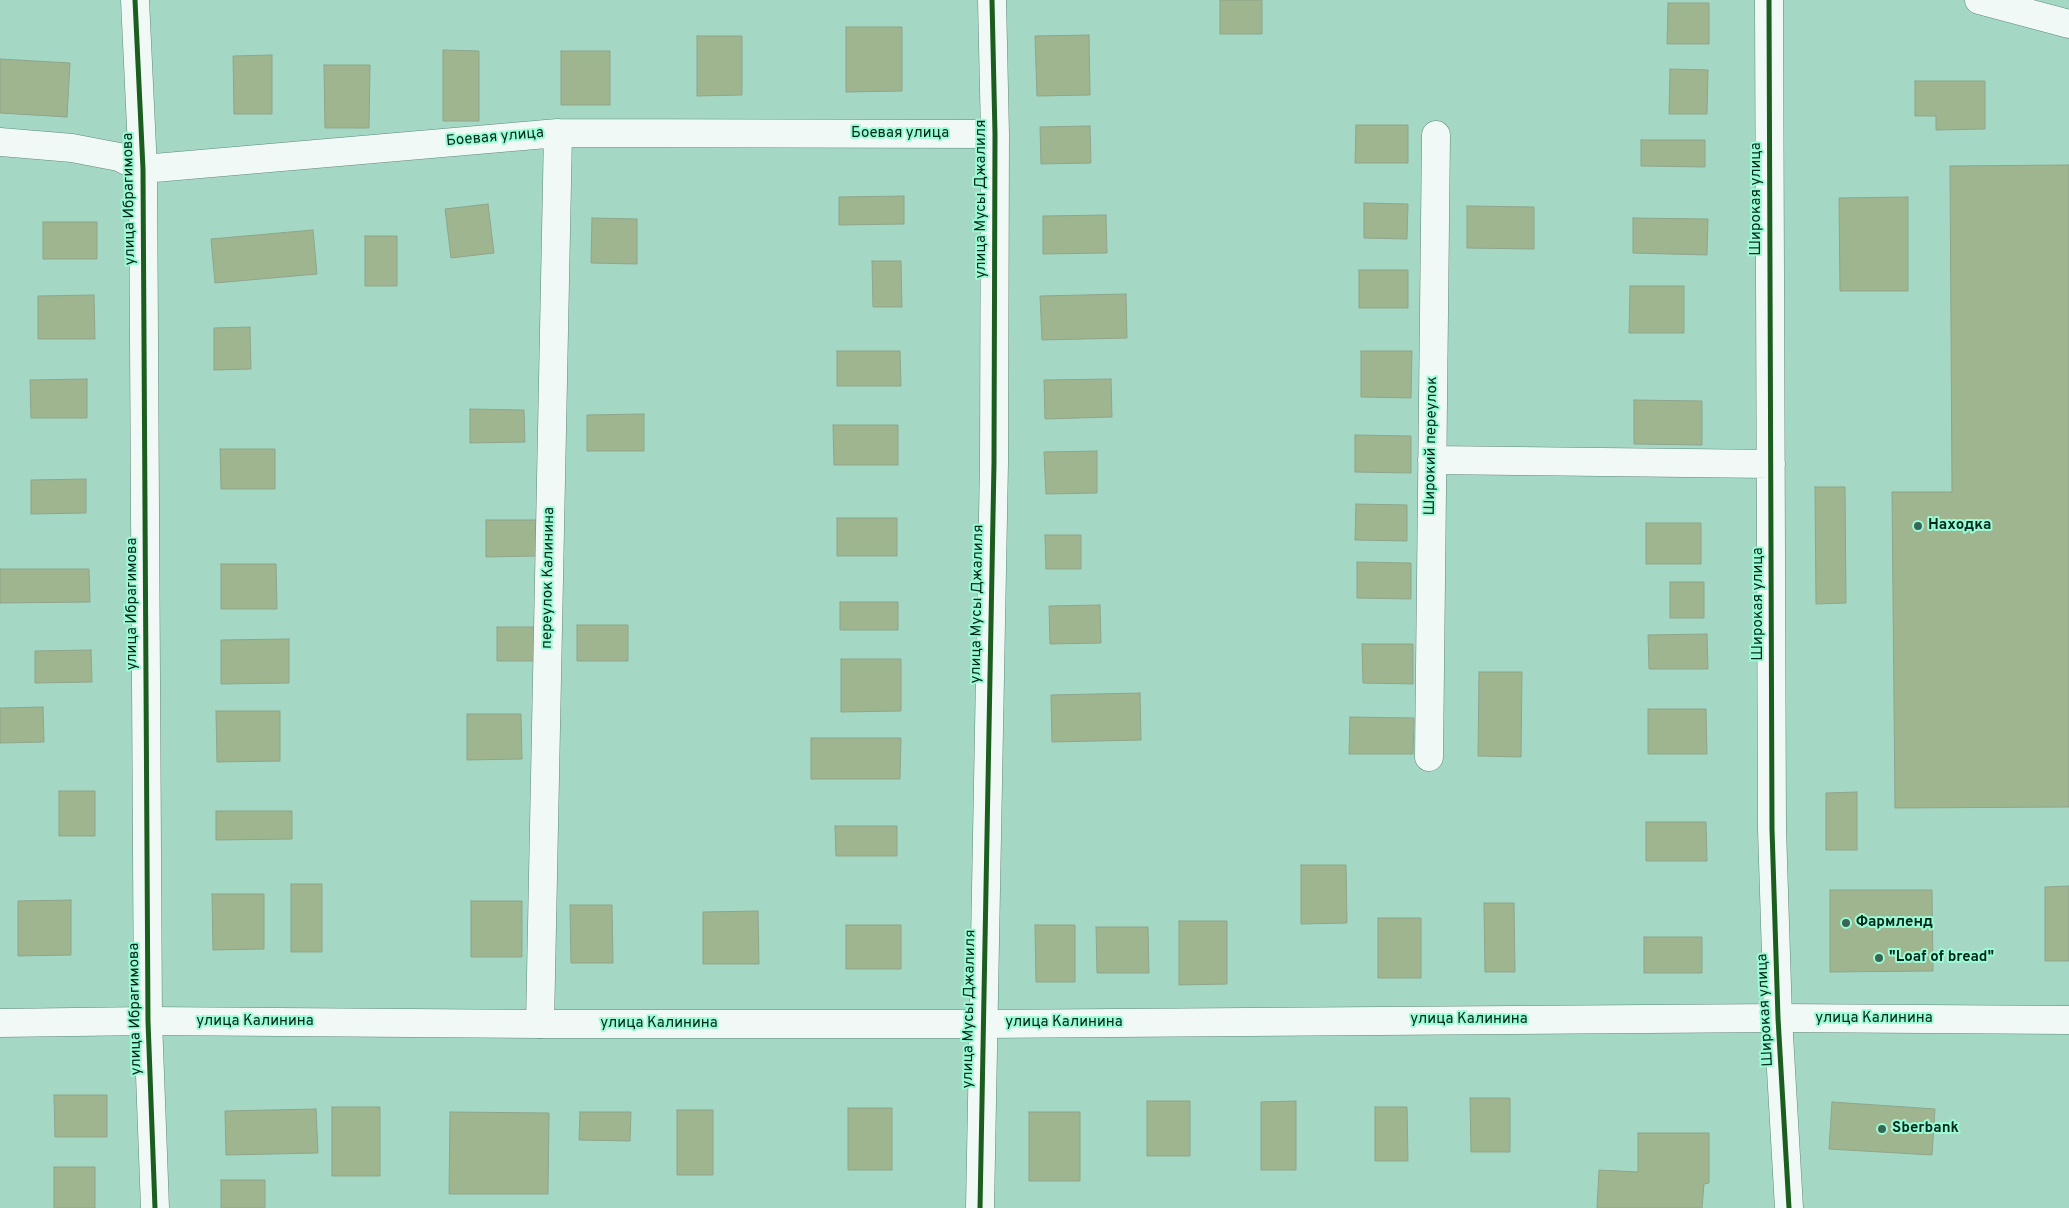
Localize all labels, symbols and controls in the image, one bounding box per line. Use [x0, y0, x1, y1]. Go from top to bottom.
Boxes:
street label: улица Мусы Джалиля [973, 120, 991, 278]
street label: Боевая улица [445, 125, 545, 151]
street label: Боевая улица [851, 125, 949, 143]
street label: улица Ибрагимова [120, 132, 140, 266]
street label: Широкая улица [1748, 142, 1766, 256]
street label: Широкий переулок [1422, 376, 1442, 516]
street label: переулок Калинина [539, 507, 559, 649]
place label: Находка [1928, 517, 1991, 535]
marker: Находка [1912, 520, 1924, 532]
street label: улица Мусы Джалиля [968, 524, 988, 684]
street label: улица Ибрагимова [124, 538, 142, 670]
street label: Широкая улица [1750, 547, 1768, 661]
place label: Фармленд [1856, 914, 1933, 932]
marker: Фармленд [1840, 917, 1852, 929]
street label: улица Мусы Джалиля [960, 929, 980, 1089]
street label: улица Ибрагимова [126, 942, 146, 1076]
place label: "Loaf of bread" [1889, 949, 1994, 967]
marker: "Loaf of bread" [1873, 952, 1885, 964]
street label: Широкая улица [1754, 953, 1778, 1067]
street label: улица Калинина [1815, 1010, 1933, 1028]
street label: улица Калинина [1410, 1011, 1528, 1029]
street label: улица Калинина [196, 1013, 314, 1031]
street label: улица Калинина [1005, 1014, 1123, 1032]
street label: улица Калинина [600, 1015, 718, 1033]
place label: Sberbank [1892, 1120, 1959, 1138]
marker: Sberbank [1876, 1123, 1888, 1135]

